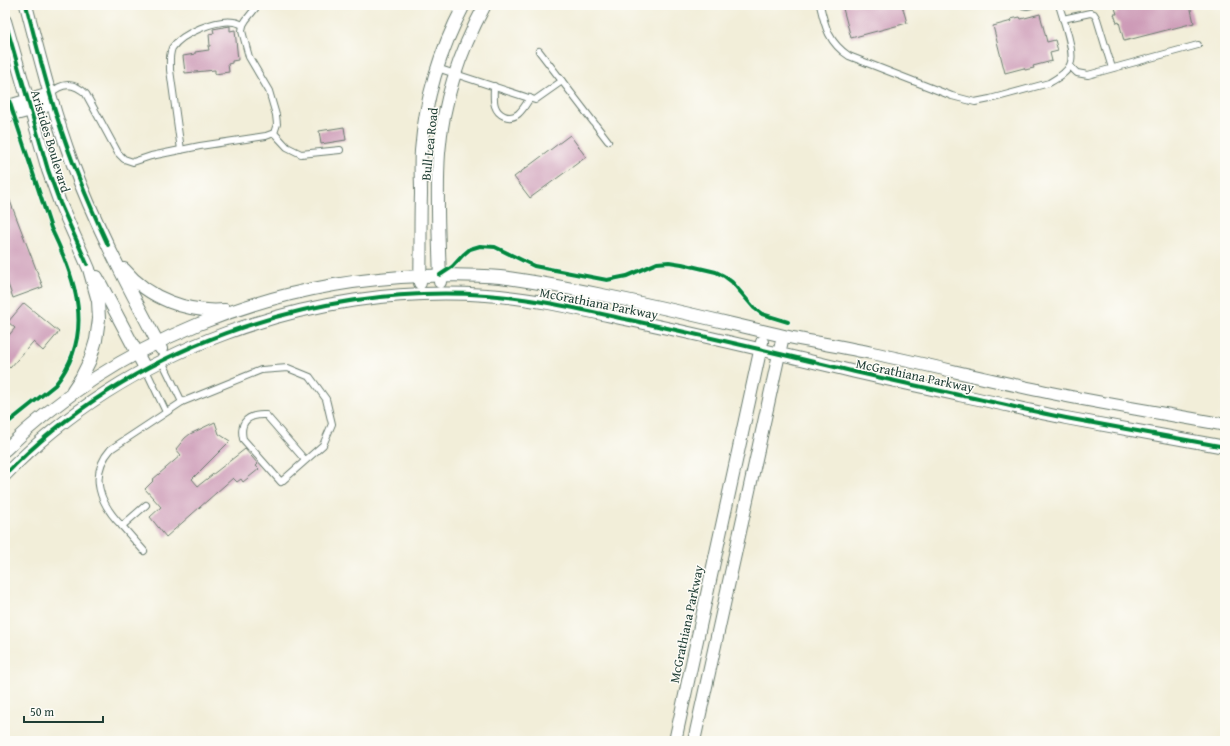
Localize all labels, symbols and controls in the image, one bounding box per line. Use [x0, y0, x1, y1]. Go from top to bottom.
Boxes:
street label: Aristides Boulevard [26, 87, 75, 195]
street label: Bull Lea Road [416, 107, 443, 181]
street label: McGrathiana Parkway [538, 283, 660, 324]
street label: McGrathiana Parkway [854, 354, 976, 397]
street label: McGrathiana Parkway [665, 563, 708, 685]
scale bar [24, 698, 103, 724]
text: 50 m [30, 703, 54, 720]

